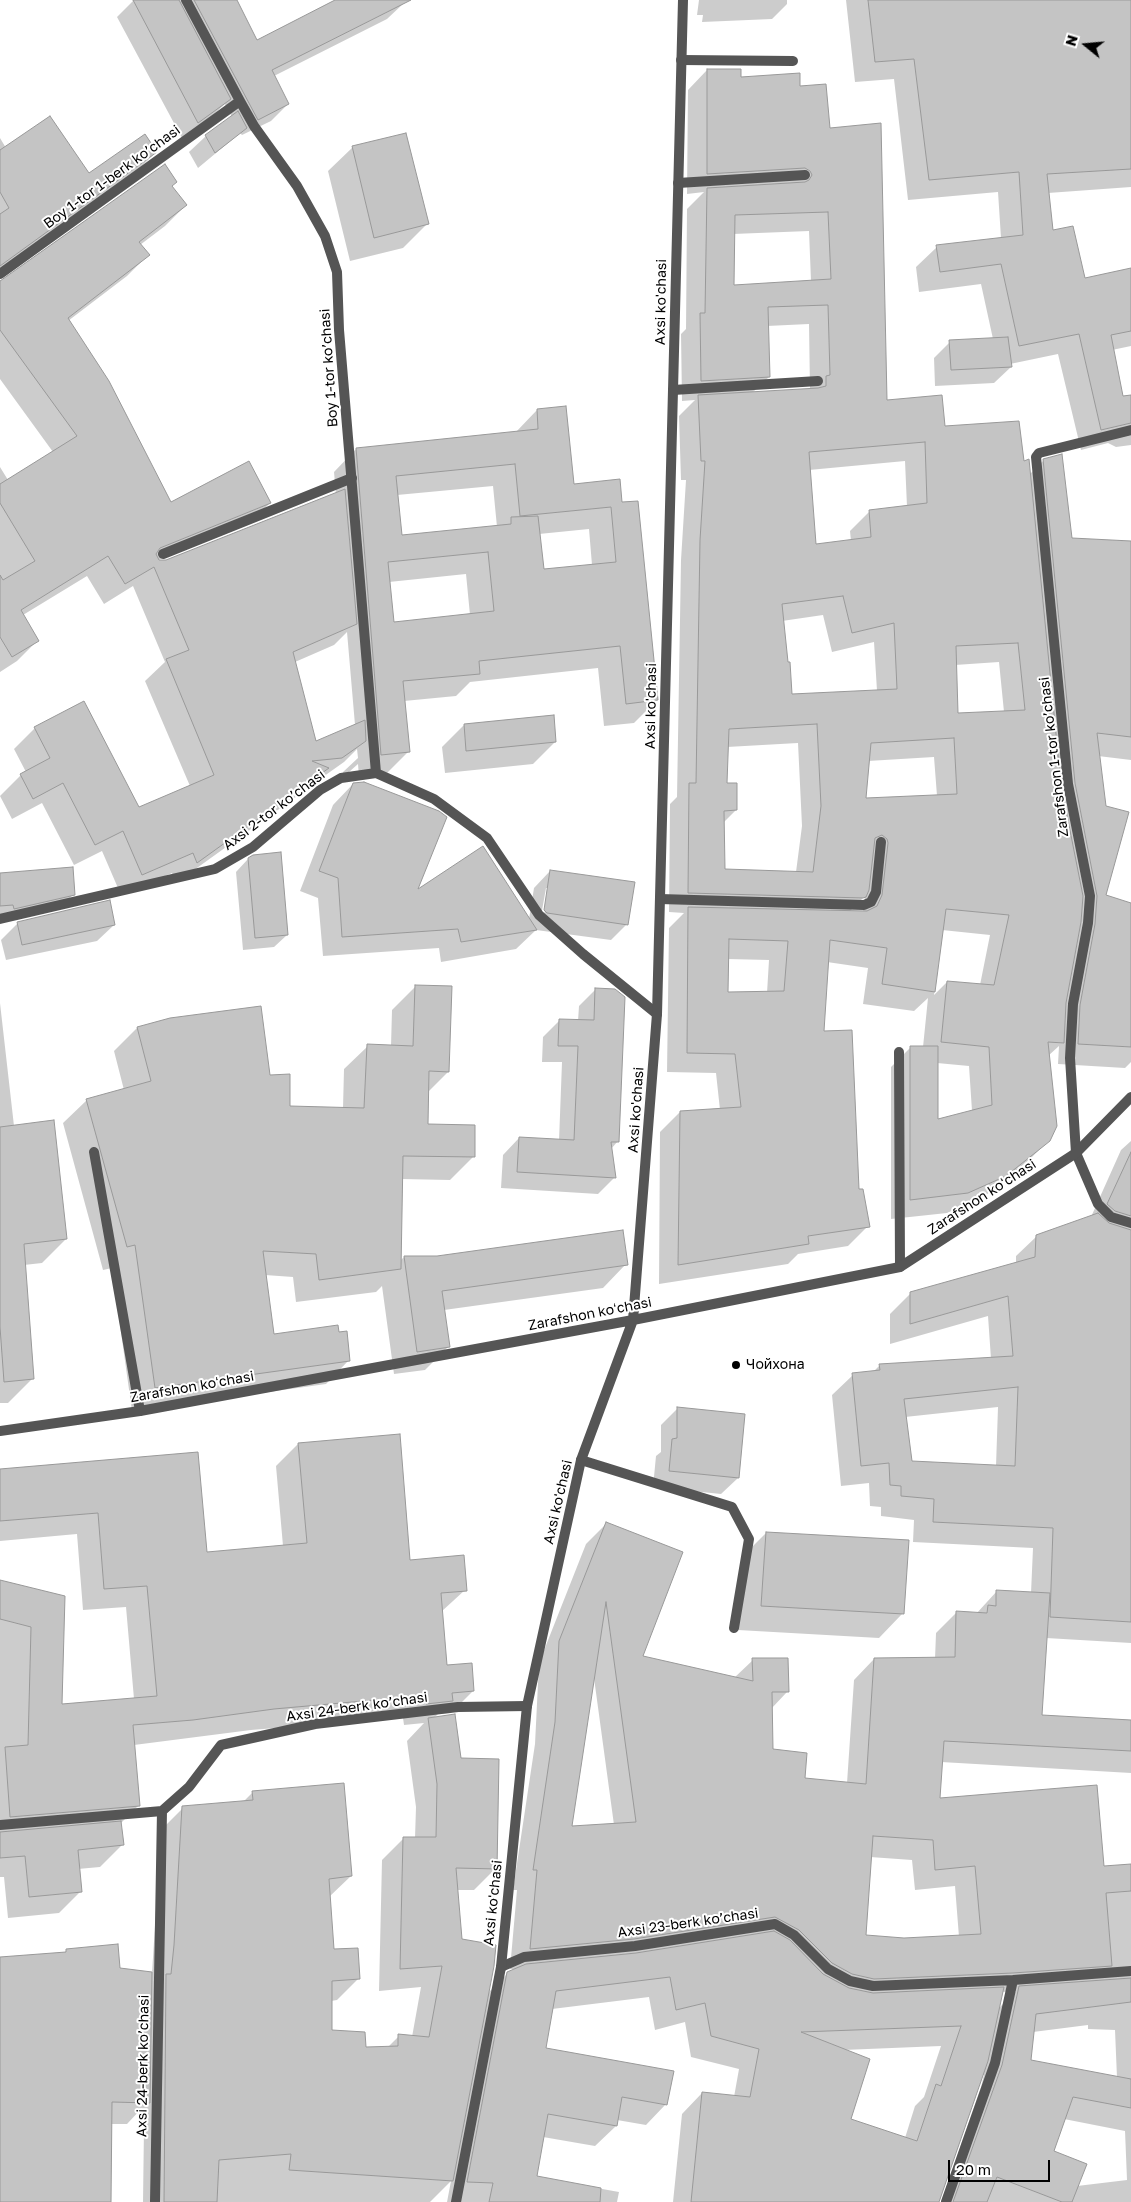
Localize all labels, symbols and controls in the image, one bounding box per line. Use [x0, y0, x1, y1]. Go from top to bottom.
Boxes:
north arrow [1061, 20, 1111, 70]
text: N [1061, 33, 1081, 48]
street label: Boy 1-tor 1-berk koʼchasi [40, 122, 184, 232]
street label: Axsi ko'chasi [652, 259, 670, 345]
street label: Boy 1-tor koʼchasi [316, 308, 342, 428]
street label: Axsi ko'chasi [642, 663, 660, 749]
street label: Zarafshon 1-tor koʼchasi [1036, 676, 1072, 838]
street label: Аxsi 2-tor koʼchasi [220, 766, 328, 854]
street label: Axsi ko'chasi [625, 1066, 647, 1154]
street label: Zarafshon koʻchasi [925, 1156, 1039, 1238]
street label: Zarafshon koʻchasi [527, 1294, 653, 1334]
place label: Чойхона [746, 1357, 805, 1373]
marker: Чойхона [730, 1359, 742, 1371]
street label: Zarafshon koʻchasi [129, 1368, 255, 1406]
street label: Axsi ko'chasi [540, 1458, 576, 1546]
street label: Аxsi 24-berk koʼchasi [285, 1689, 429, 1725]
street label: Axsi ko'chasi [480, 1859, 506, 1947]
street label: Аxsi 23-berk koʼchasi [616, 1905, 760, 1941]
street label: Аxsi 24-berk koʼchasi [133, 1995, 153, 2137]
scale bar [951, 2150, 1054, 2182]
text: 20 m [956, 2160, 991, 2178]

